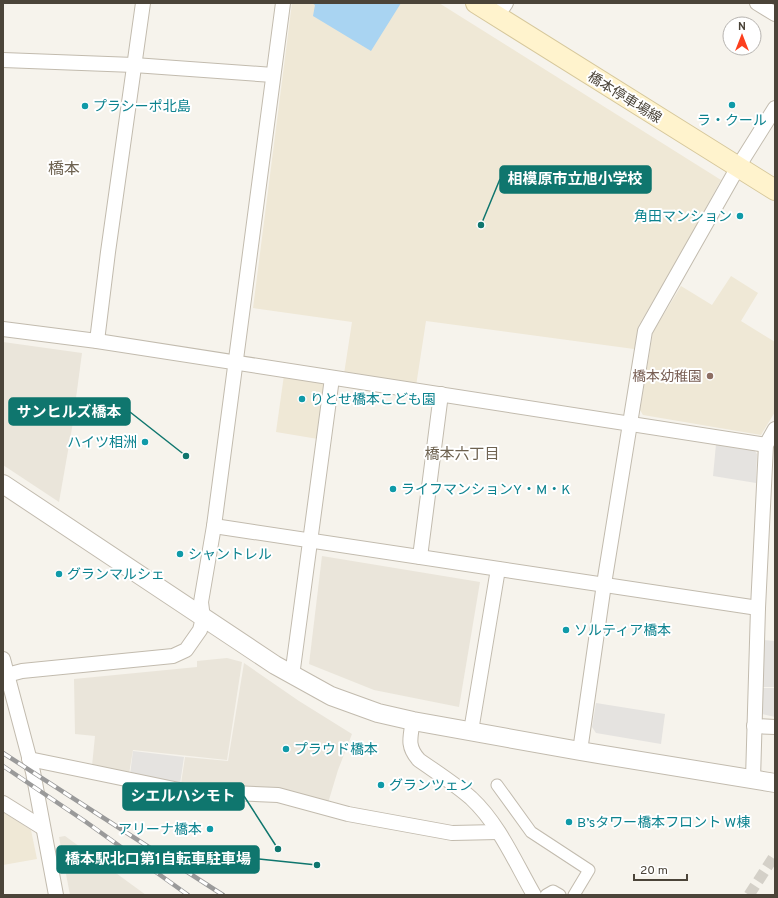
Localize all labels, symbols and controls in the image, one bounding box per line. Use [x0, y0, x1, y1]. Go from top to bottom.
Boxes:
north arrow [722, 16, 762, 56]
text: N [738, 20, 746, 34]
street label: 橋本停車場線 [584, 69, 664, 128]
place label: プラシーポ北島 [93, 98, 191, 116]
marker: ラ・クール [727, 100, 737, 110]
marker: プラシーポ北島 [80, 101, 90, 111]
place label: ラ・クール [697, 113, 767, 130]
district label: 橋本 [48, 160, 80, 180]
callout: 相模原市立旭小学校 [500, 166, 651, 193]
text: 相模原市立旭小学校 [507, 171, 643, 190]
place label: 角田マンション [634, 209, 732, 226]
marker: 角田マンション [735, 211, 745, 221]
place label: 橋本幼稚園 [632, 369, 702, 386]
marker: 橋本幼稚園 [705, 371, 715, 381]
place label: りとせ橋本こども園 [310, 392, 436, 409]
marker: りとせ橋本こども園 [297, 394, 307, 404]
callout: サンヒルズ橋本 [9, 398, 130, 425]
text: サンヒルズ橋本 [16, 403, 122, 423]
place label: ハイツ相洲 [67, 434, 137, 452]
marker: ハイツ相洲 [140, 437, 150, 447]
district label: 橋本六丁目 [424, 446, 500, 465]
place label: ライフマンションY・M・K [401, 482, 570, 499]
marker: ライフマンションY・M・K [388, 484, 398, 494]
place label: シャントレル [188, 547, 272, 564]
marker: シャントレル [175, 549, 185, 559]
place label: グランマルシェ [67, 567, 165, 584]
marker: グランマルシェ [54, 569, 64, 579]
place label: ソルティア橋本 [574, 623, 671, 640]
marker: ソルティア橋本 [561, 625, 571, 635]
place label: プラウド橋本 [294, 742, 378, 759]
marker: プラウド橋本 [281, 744, 291, 754]
place label: グランツェン [389, 778, 473, 795]
marker: グランツェン [376, 780, 386, 790]
callout: シエルハシモト [123, 783, 244, 810]
text: シエルハシモト [130, 788, 236, 807]
place label: B’sタワー橋本フロント W棟 [577, 814, 750, 832]
marker: B’sタワー橋本フロント W棟 [564, 817, 574, 827]
place label: アリーナ橋本 [118, 822, 202, 839]
marker: アリーナ橋本 [205, 824, 215, 834]
callout: 橋本駅北口第1自転車駐車場 [57, 846, 259, 873]
text: 橋本駅北口第1自転車駐車場 [65, 851, 251, 870]
scale bar [634, 856, 687, 882]
text: 20 m [640, 863, 668, 879]

